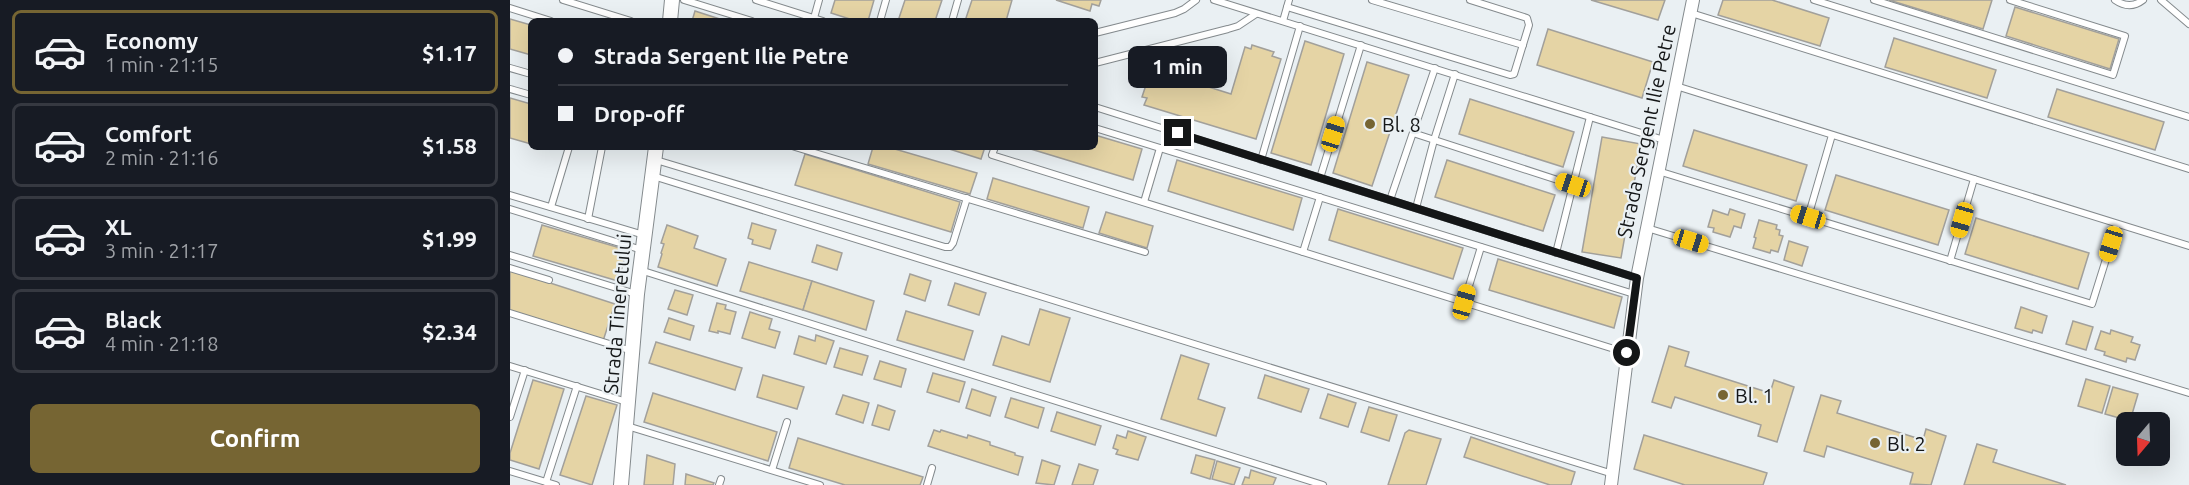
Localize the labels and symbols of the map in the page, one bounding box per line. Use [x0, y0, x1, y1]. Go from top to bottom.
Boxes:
street label: Strada Sergent Ilie Petre [1612, 22, 1680, 240]
callout: 1 min [1128, 46, 1228, 88]
place label: Bl. 8 [1382, 113, 1421, 136]
car [1319, 114, 1347, 154]
marker: Bl. 8 [1363, 117, 1377, 131]
route end [1164, 119, 1191, 146]
car [1553, 171, 1593, 199]
car [1948, 200, 1976, 240]
car [1788, 203, 1828, 231]
car [2097, 224, 2125, 264]
car [1671, 227, 1711, 255]
street label: Strada Tineretului [599, 233, 635, 395]
car [1450, 282, 1478, 322]
route start [1613, 339, 1640, 366]
place label: Bl. 1 [1735, 384, 1774, 407]
marker: Bl. 1 [1716, 388, 1730, 402]
north arrow [2116, 412, 2170, 466]
place label: Bl. 2 [1887, 432, 1926, 455]
marker: Bl. 2 [1868, 436, 1882, 450]

